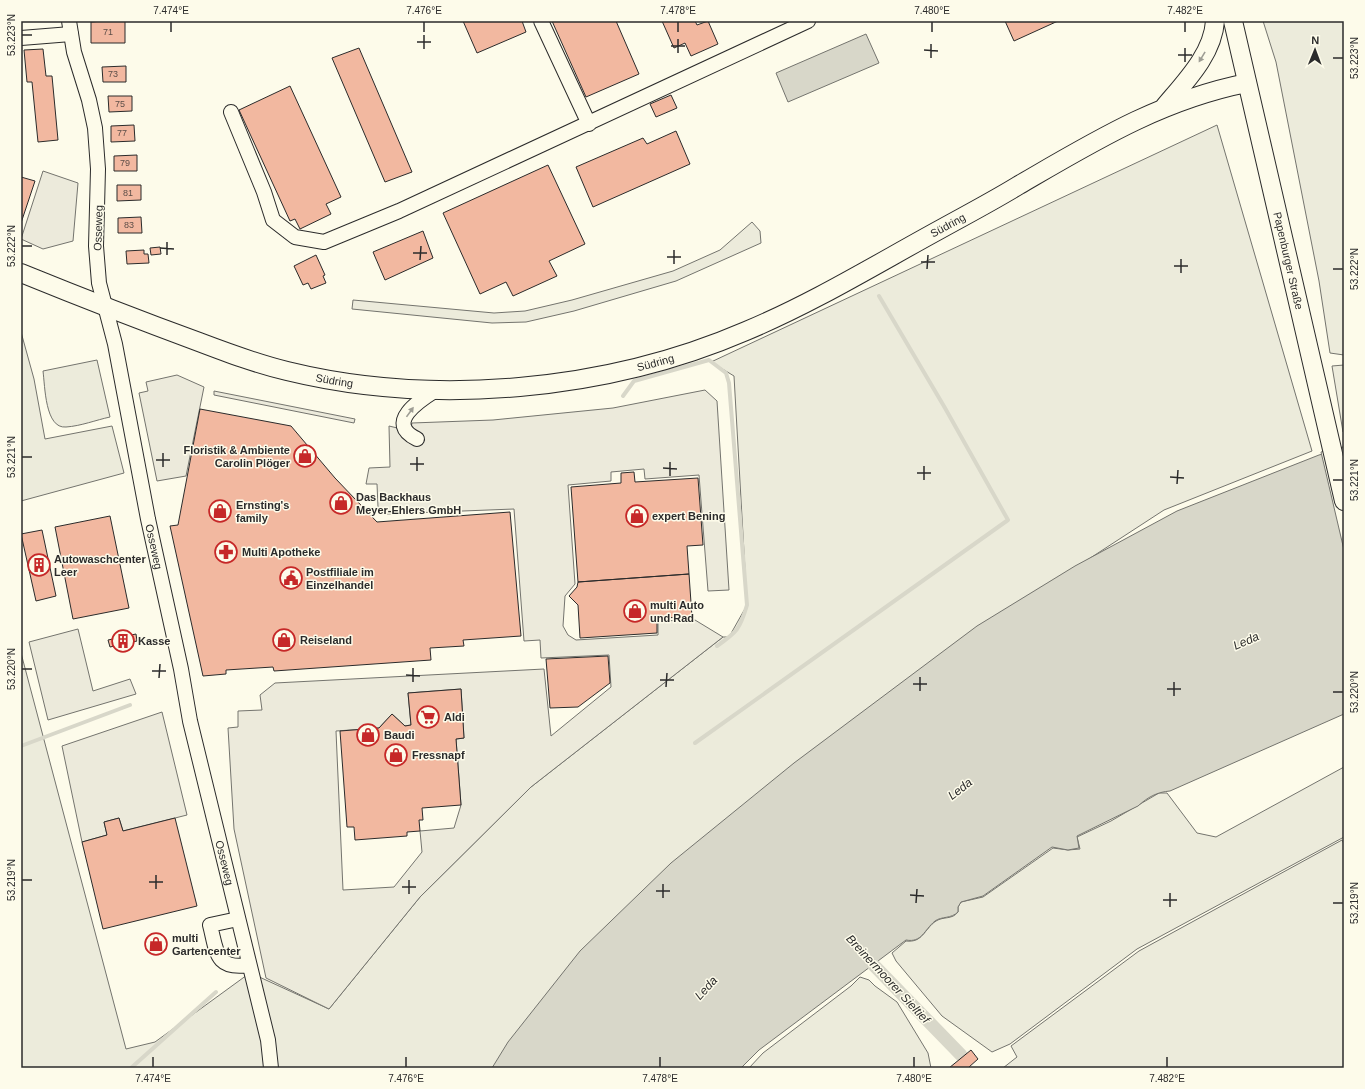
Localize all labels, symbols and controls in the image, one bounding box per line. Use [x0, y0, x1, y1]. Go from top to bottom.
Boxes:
text: 7.474°E [153, 5, 189, 16]
text: 7.476°E [406, 5, 442, 16]
text: 7.478°E [660, 5, 696, 16]
text: 7.480°E [914, 5, 950, 16]
text: 7.482°E [1167, 5, 1203, 16]
text: 53.223°N [6, 14, 17, 56]
house number: 71 [103, 27, 113, 37]
north arrow [1295, 30, 1335, 70]
text: N [1311, 34, 1319, 46]
text: 53.223°N [1349, 37, 1360, 79]
one-way arrow [1198, 52, 1206, 62]
house number: 73 [108, 69, 118, 79]
house number: 75 [115, 99, 125, 109]
house number: 77 [117, 128, 127, 138]
house number: 79 [120, 158, 130, 168]
house number: 81 [123, 188, 133, 198]
street label: Osseweg [91, 205, 105, 251]
street label: Südring [928, 211, 967, 240]
street label: Papenburger Straße [1271, 211, 1306, 311]
house number: 83 [124, 220, 134, 230]
text: 53.222°N [6, 225, 17, 267]
text: 53.222°N [1349, 248, 1360, 290]
street label: Südring [636, 352, 675, 373]
street label: Südring [315, 371, 354, 389]
one-way arrow [405, 406, 414, 417]
text: 53.221°N [6, 436, 17, 478]
shop icon: Floristik & Ambiente Carolin Plöger [292, 443, 318, 469]
place label: Floristik & Ambiente Carolin Plöger [183, 444, 291, 469]
text: 53.221°N [1349, 459, 1360, 501]
shop icon: Das Backhaus Meyer-Ehlers GmbH [328, 490, 354, 516]
place label: Das Backhaus Meyer-Ehlers GmbH [356, 491, 461, 516]
shop icon: Ernsting's family [207, 498, 233, 524]
place label: Ernsting's family [236, 499, 289, 524]
shop icon: expert Bening [624, 503, 650, 529]
place label: expert Bening [652, 510, 725, 522]
street label: Osseweg [143, 523, 165, 570]
pharmacy icon: Multi Apotheke [213, 539, 239, 565]
place label: Multi Apotheke [242, 546, 320, 558]
building icon: Autowaschcenter Leer [26, 552, 52, 578]
place label: Autowaschcenter Leer [54, 553, 146, 578]
public building icon: Postfiliale im Einzelhandel [278, 565, 304, 591]
place label: Postfiliale im Einzelhandel [306, 566, 374, 591]
shop icon: multi Auto und Rad [622, 598, 648, 624]
place label: multi Auto und Rad [650, 599, 704, 624]
shop icon: Reiseland [271, 627, 297, 653]
building icon: Kasse [110, 628, 136, 654]
water label: Leda [1231, 629, 1261, 653]
place label: Reiseland [300, 634, 352, 646]
place label: Kasse [138, 635, 170, 647]
text: 53.220°N [6, 648, 17, 690]
text: 53.220°N [1349, 671, 1360, 713]
supermarket icon: Aldi [415, 704, 441, 730]
place label: Aldi [444, 711, 465, 723]
shop icon: Baudi [355, 722, 381, 748]
place label: Baudi [384, 729, 415, 741]
shop icon: Fressnapf [383, 742, 409, 768]
place label: Fressnapf [412, 749, 465, 761]
water label: Leda [945, 775, 975, 803]
street label: Osseweg [213, 839, 236, 886]
text: 53.219°N [6, 859, 17, 901]
text: 53.219°N [1349, 882, 1360, 924]
shop icon: multi Gartencenter [143, 931, 169, 957]
place label: multi Gartencenter [172, 932, 241, 957]
water label: Breinermoorer Sieltief [843, 932, 934, 1027]
water label: Leda [692, 973, 720, 1003]
text: 7.474°E [135, 1073, 171, 1084]
text: 7.476°E [388, 1073, 424, 1084]
text: 7.478°E [642, 1073, 678, 1084]
text: 7.480°E [896, 1073, 932, 1084]
text: 7.482°E [1149, 1073, 1185, 1084]

